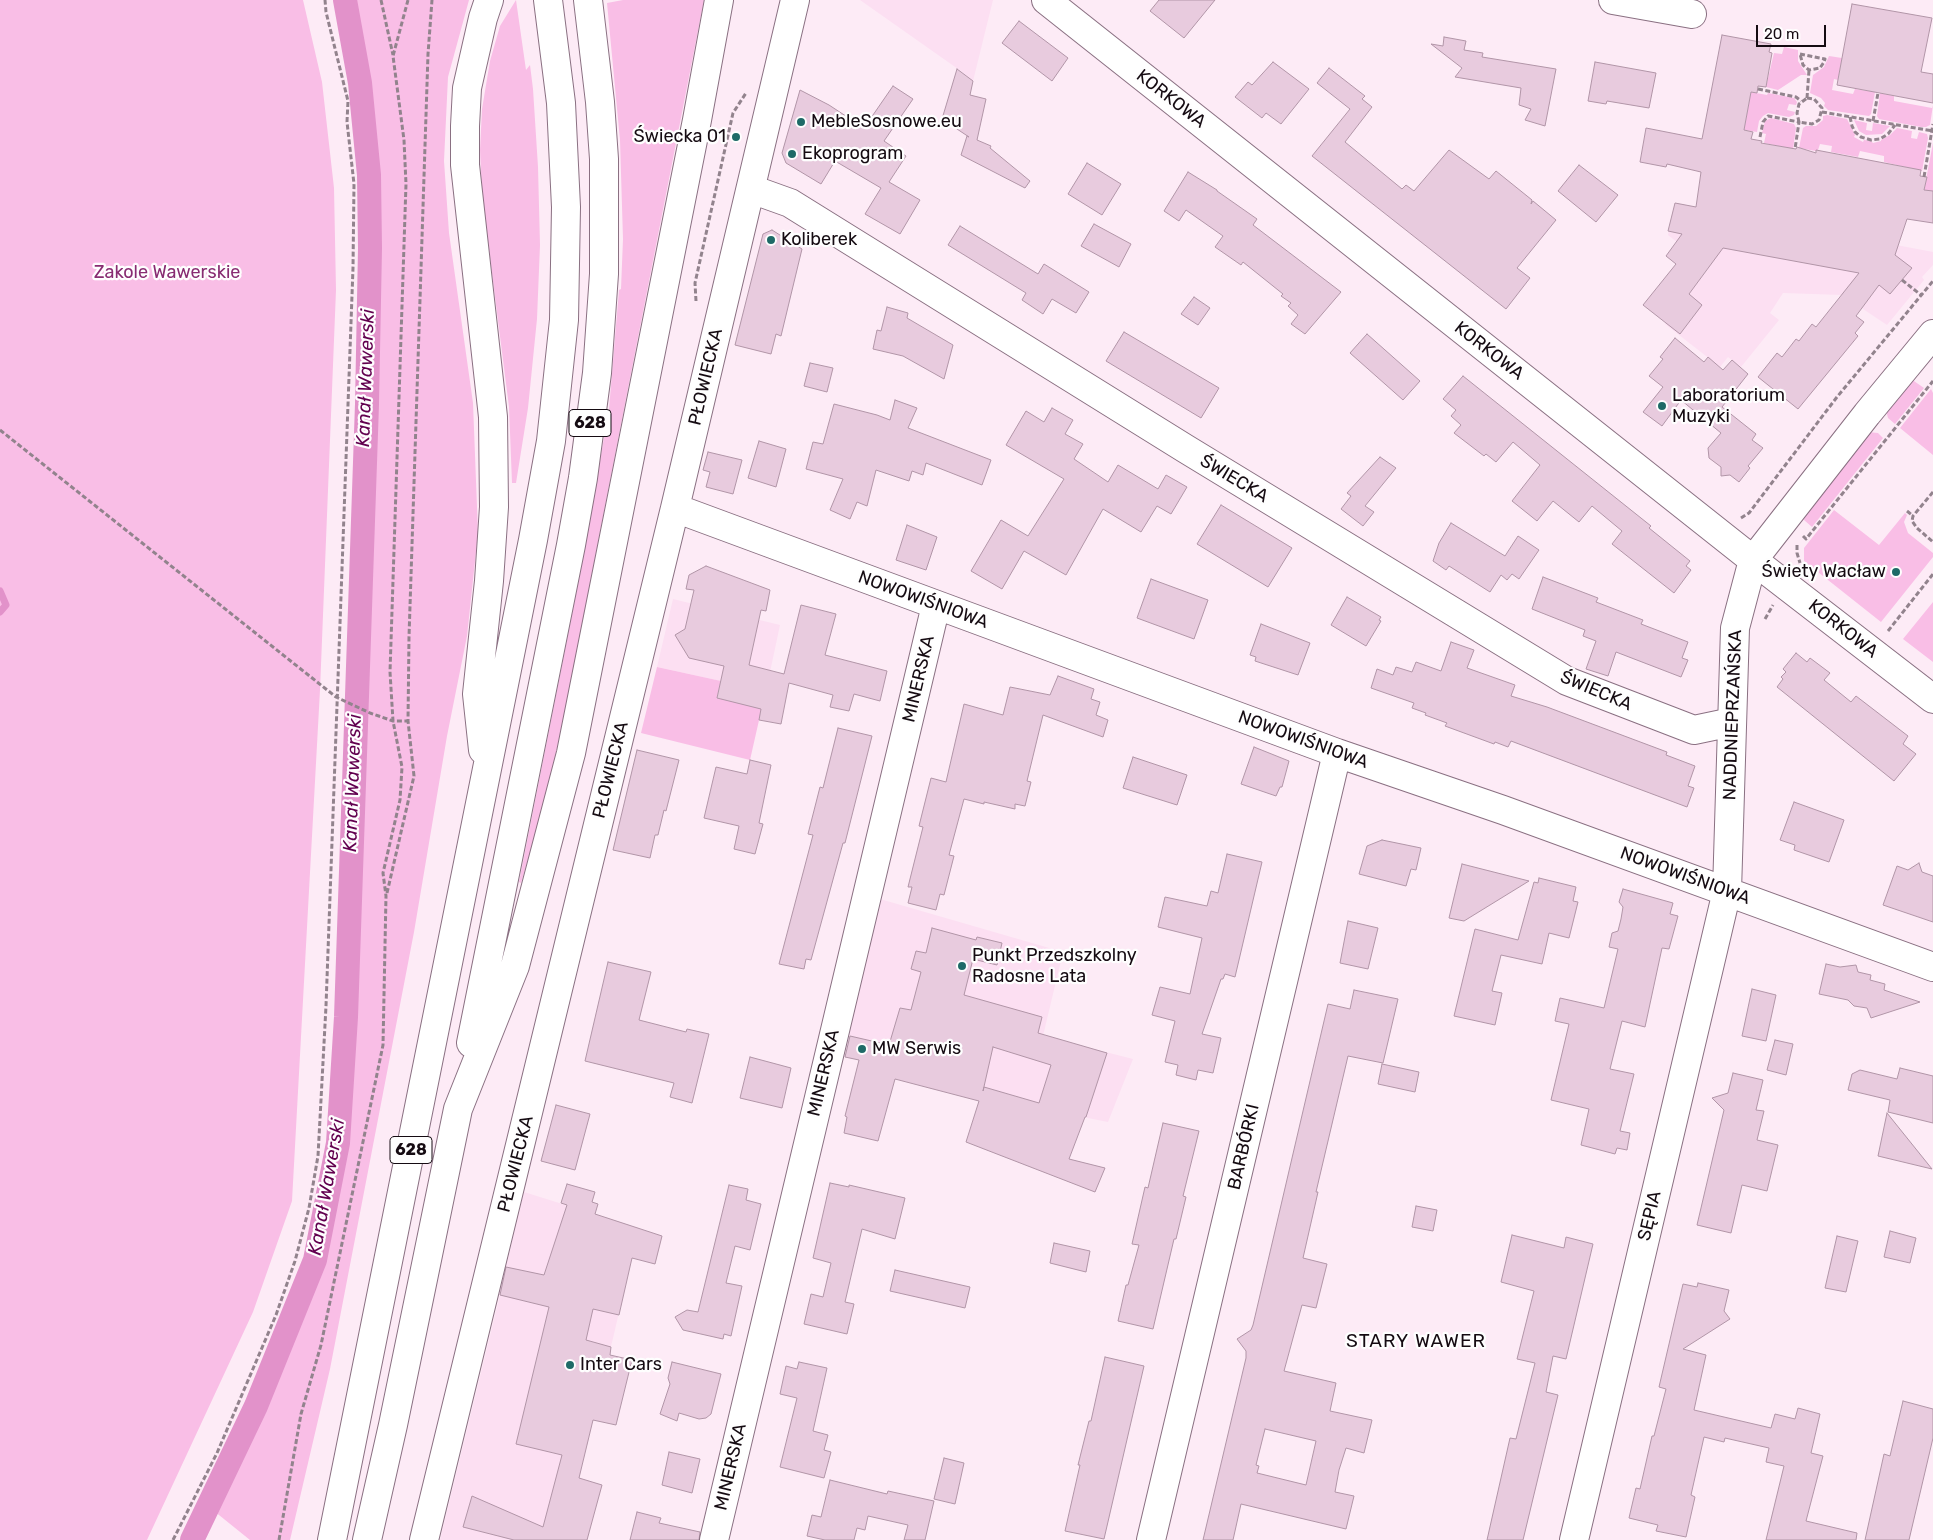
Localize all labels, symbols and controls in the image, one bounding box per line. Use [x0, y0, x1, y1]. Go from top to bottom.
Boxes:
scale bar [1758, 15, 1828, 47]
text: 20 m [1764, 25, 1799, 43]
street label: KORKOWA [1132, 65, 1210, 133]
place label: MebleSosnowe.eu [811, 111, 962, 133]
marker: MebleSosnowe.eu [795, 116, 807, 128]
place label: Świecka 01 [633, 126, 726, 148]
marker: Świecka 01 [730, 131, 742, 143]
place label: Ekoprogram [802, 143, 903, 165]
marker: Ekoprogram [786, 148, 798, 160]
place label: Koliberek [781, 229, 857, 251]
marker: Koliberek [765, 234, 777, 246]
park label: Zakole Wawerskie [94, 262, 240, 284]
water label: Kanał Wawerski [352, 309, 380, 447]
street label: KORKOWA [1450, 317, 1528, 385]
street label: PŁOWIECKA [684, 327, 728, 427]
place label: Laboratorium Muzyki [1672, 385, 1785, 428]
marker: Laboratorium Muzyki [1656, 400, 1668, 412]
road number: 628 [569, 409, 611, 436]
street label: ŚWIECKA [1196, 450, 1272, 508]
place label: Świety Wacław [1761, 561, 1886, 583]
street label: NOWOWIŚNIOWA [855, 566, 991, 634]
marker: Świety Wacław [1890, 566, 1902, 578]
street label: KORKOWA [1804, 595, 1882, 663]
street label: NADDNIEPRZAŃSKA [1719, 629, 1747, 801]
street label: MINERSKA [899, 633, 939, 725]
street label: ŚWIECKA [1557, 666, 1635, 716]
street label: NOWOWIŚNIOWA [1235, 706, 1371, 774]
water label: Kanał Wawerski [339, 714, 367, 852]
street label: PŁOWIECKA [589, 720, 633, 820]
street label: NOWOWIŚNIOWA [1617, 842, 1753, 910]
place label: Punkt Przedszkolny Radosne Lata [972, 945, 1137, 988]
marker: Punkt Przedszkolny Radosne Lata [956, 960, 968, 972]
street label: MINERSKA [804, 1027, 844, 1119]
place label: MW Serwis [872, 1038, 961, 1060]
marker: MW Serwis [856, 1043, 868, 1055]
street label: BARBÓRKI [1224, 1102, 1264, 1192]
street label: PŁOWIECKA [494, 1114, 538, 1214]
water label: Kanał Wawerski [304, 1117, 350, 1257]
road number: 628 [390, 1136, 432, 1164]
street label: SĘPIA [1634, 1189, 1666, 1243]
district label: STARY WAWER [1345, 1331, 1487, 1353]
place label: Inter Cars [580, 1354, 662, 1376]
marker: Inter Cars [564, 1359, 576, 1371]
street label: MINERSKA [711, 1421, 751, 1513]

